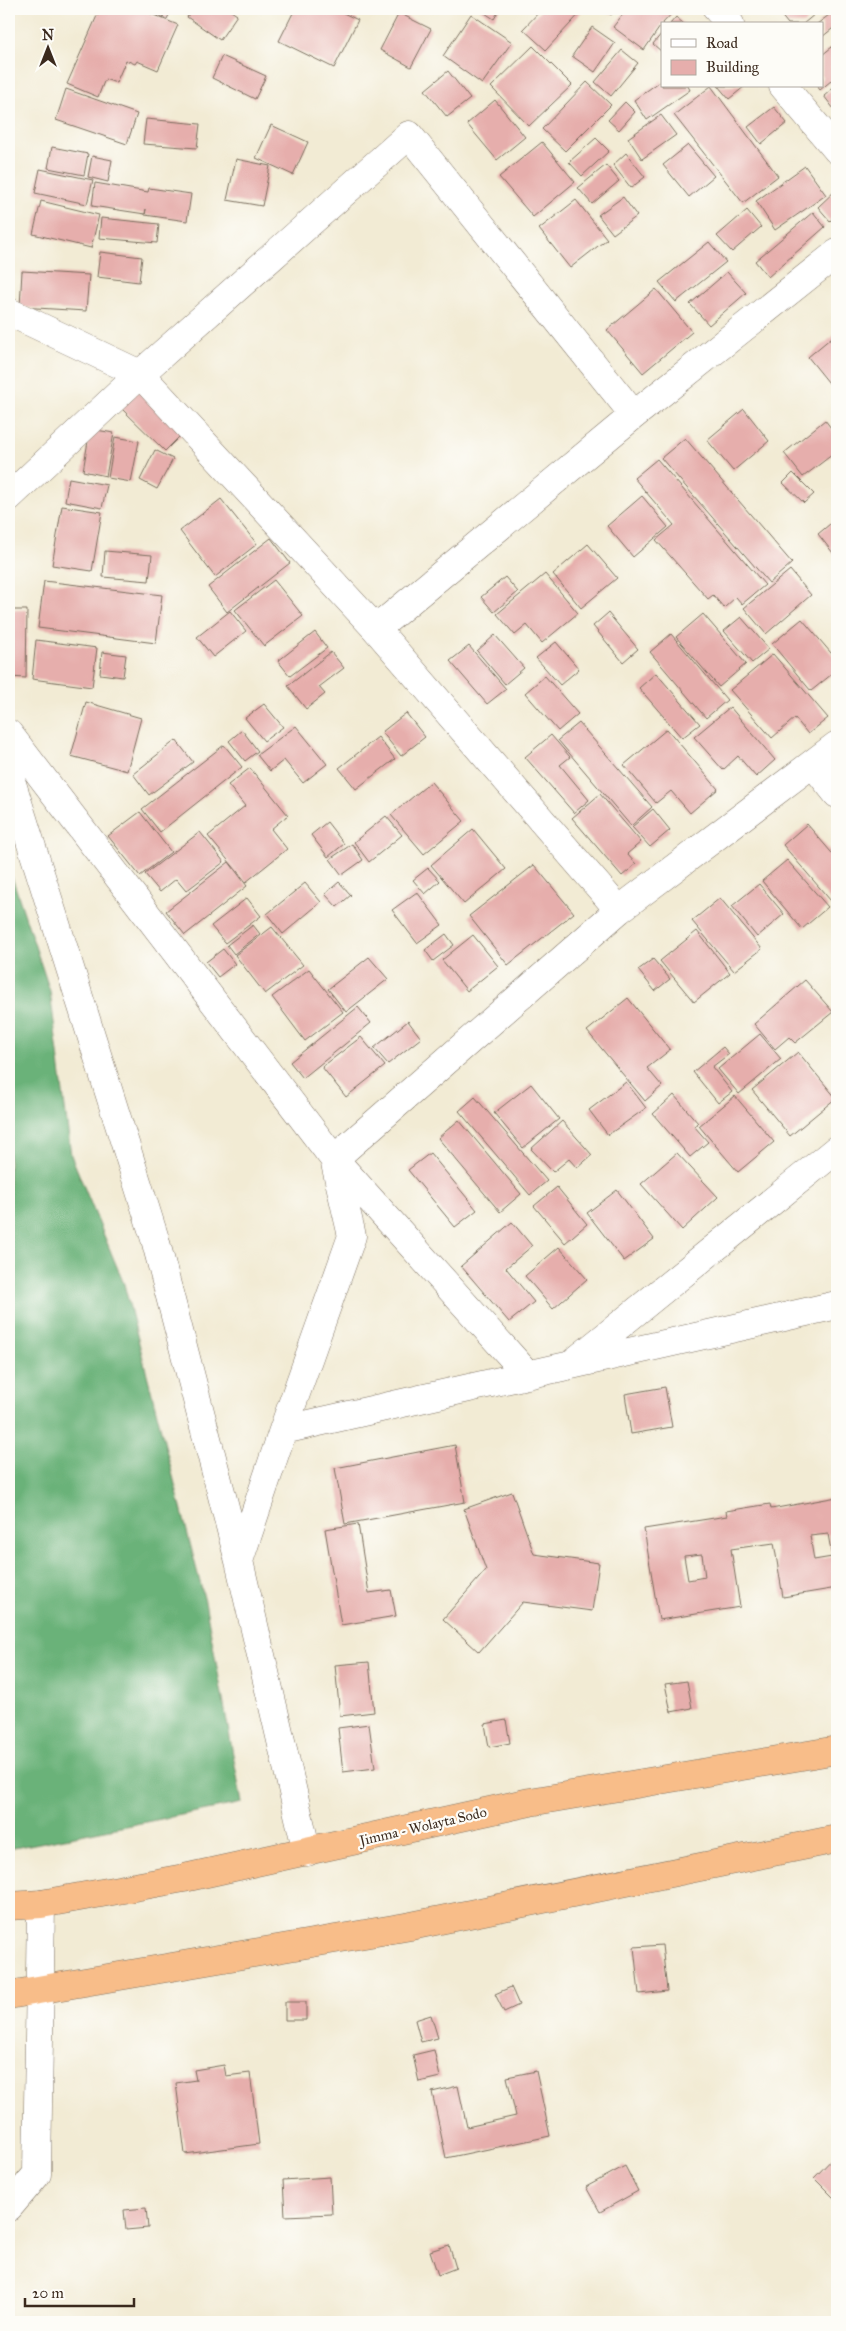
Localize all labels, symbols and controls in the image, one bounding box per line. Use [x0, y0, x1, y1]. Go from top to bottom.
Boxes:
north arrow [22, 22, 72, 72]
legend [661, 22, 824, 88]
text: N [42, 27, 54, 44]
text: Road [706, 34, 738, 52]
text: Building [706, 58, 760, 76]
street label: Jimma - Wolayta Sodo [356, 1804, 489, 1851]
scale bar [25, 2276, 134, 2308]
text: 20 m [32, 2284, 64, 2302]

